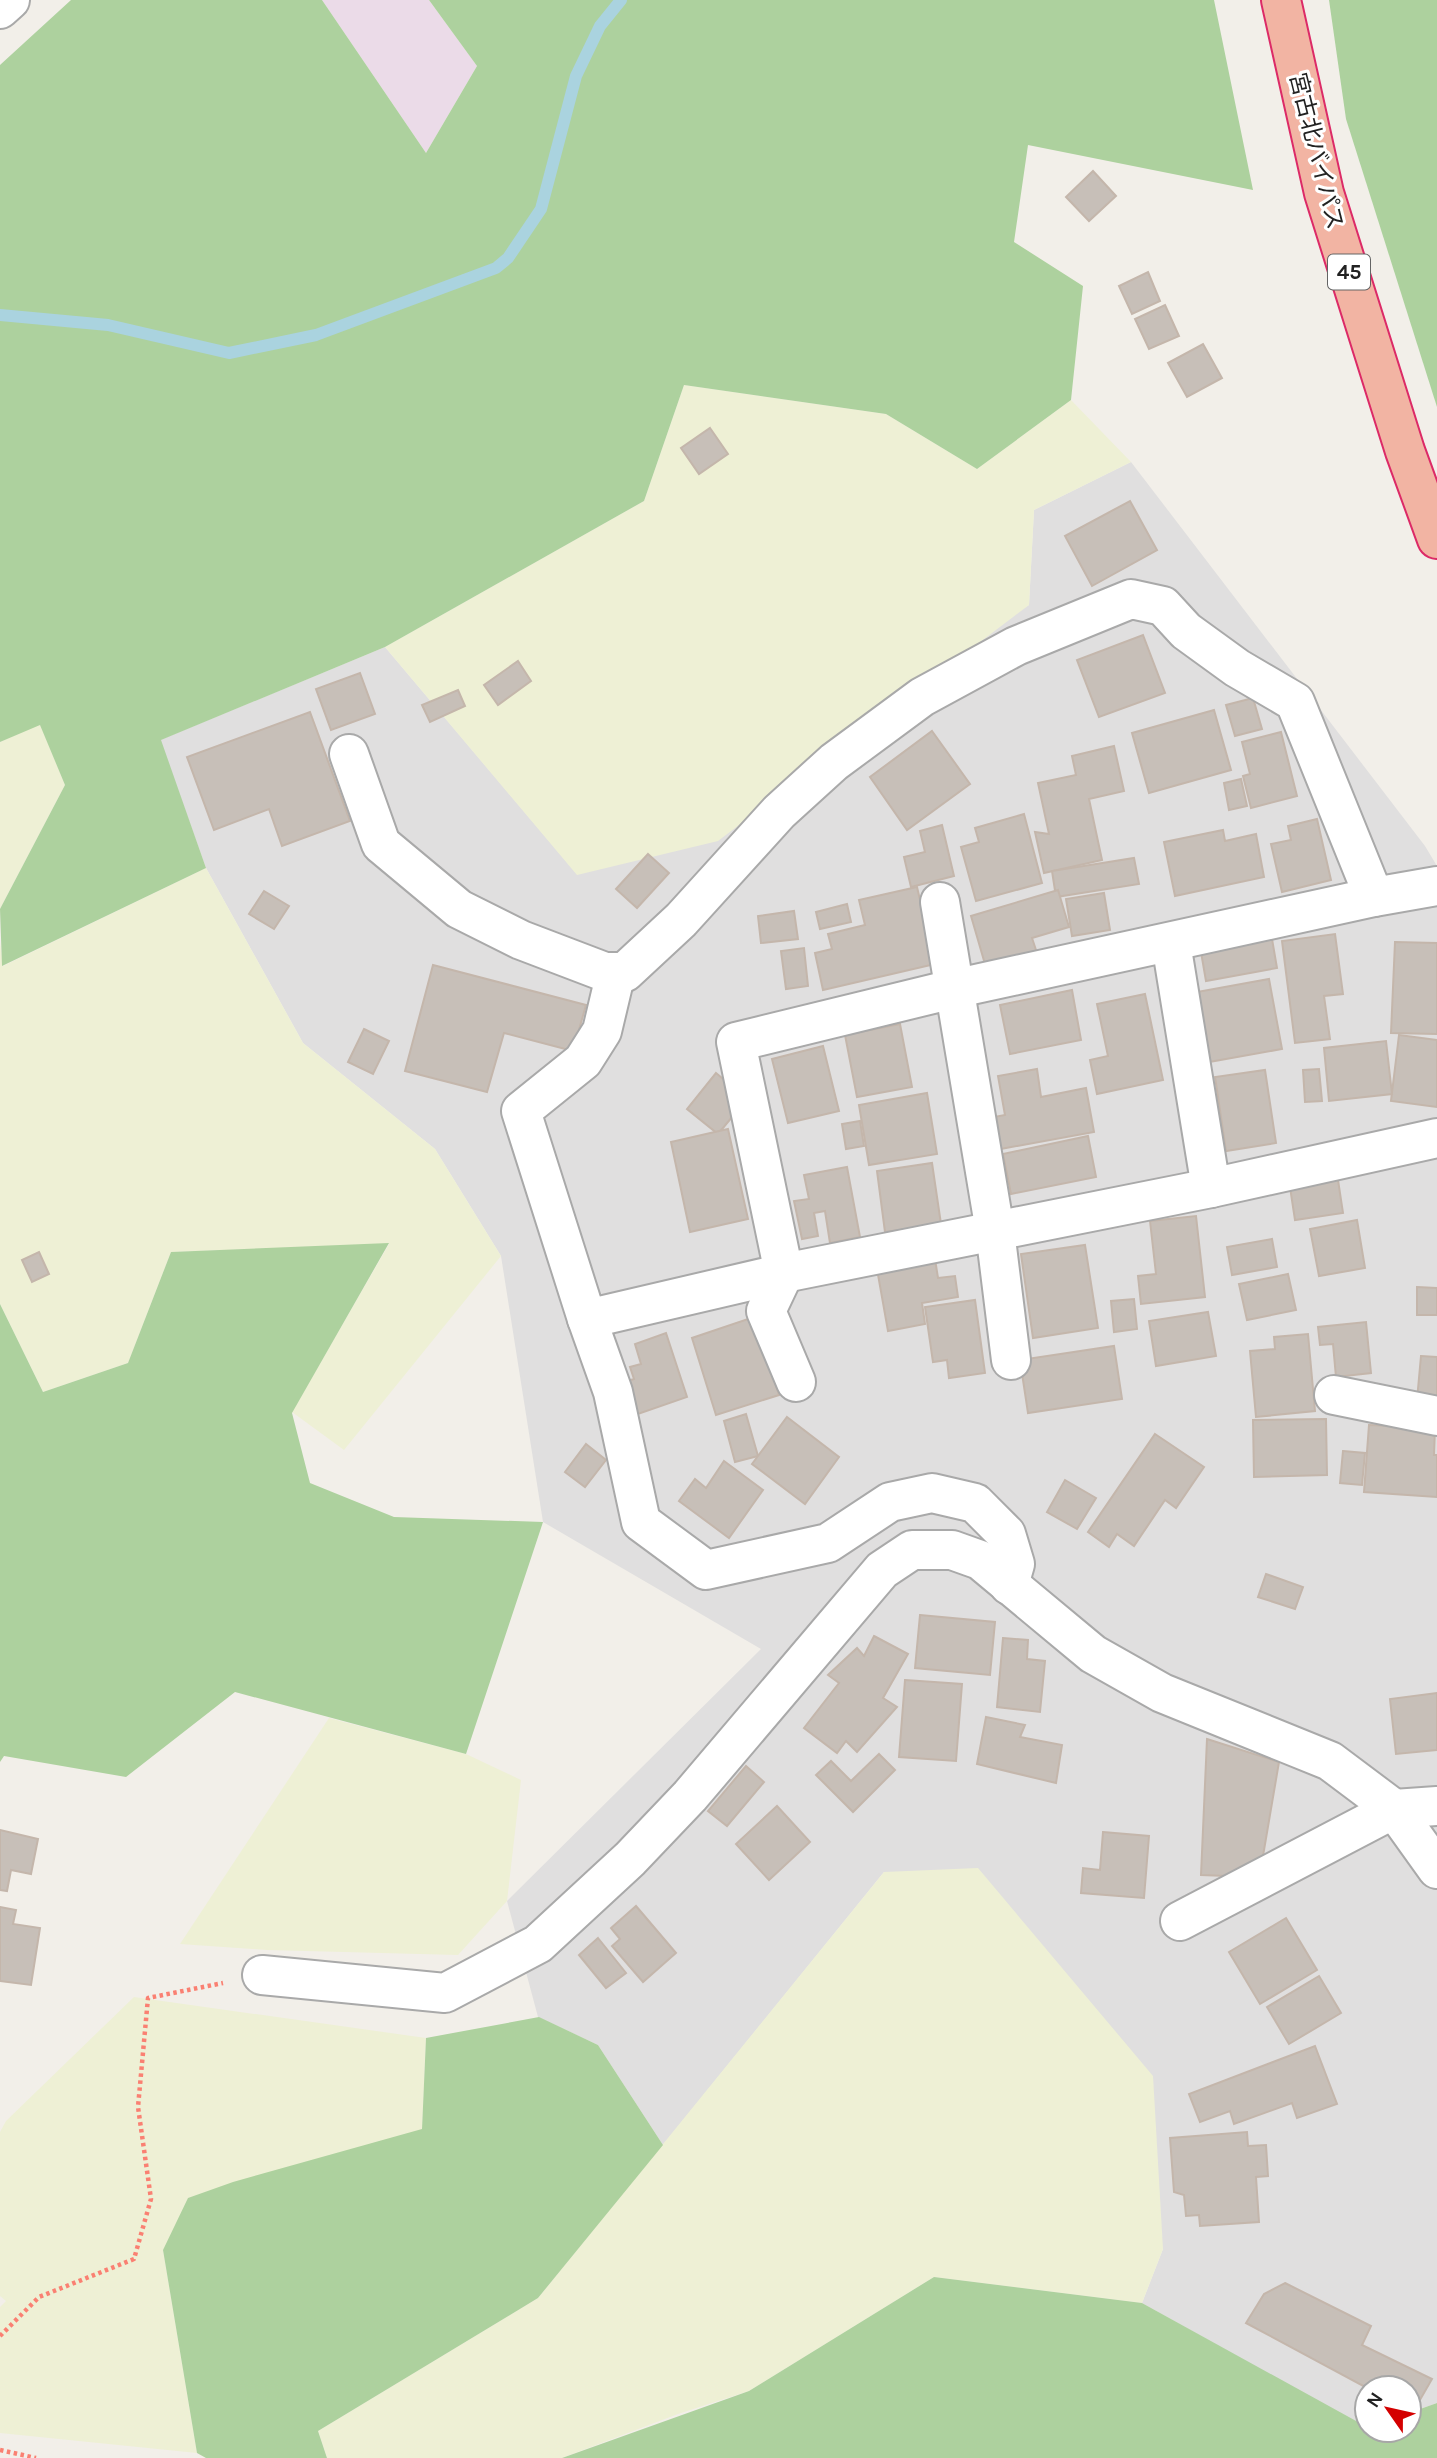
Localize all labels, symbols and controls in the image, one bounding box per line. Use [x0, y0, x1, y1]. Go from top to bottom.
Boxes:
street label: 宮古北バイパス [1284, 70, 1349, 232]
road number: 45 [1328, 254, 1370, 290]
north arrow [1353, 2374, 1423, 2444]
text: N [1362, 2388, 1388, 2412]

